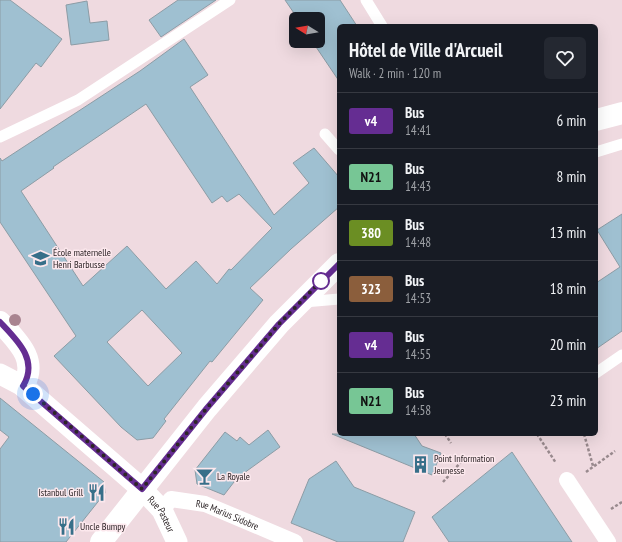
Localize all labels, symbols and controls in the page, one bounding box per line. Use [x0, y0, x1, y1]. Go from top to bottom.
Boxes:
north arrow [289, 12, 325, 48]
map controls [289, 12, 325, 48]
button: heart [544, 37, 586, 79]
text: Hôtel de Ville d'Arcueil [349, 38, 503, 62]
text: Walk · 2 min · 120 m [349, 65, 441, 82]
text: Bus [405, 103, 424, 122]
text: 6 min [556, 111, 586, 130]
text: v4 [365, 112, 377, 130]
text: 14:41 [405, 122, 431, 139]
text: Bus [405, 159, 424, 178]
text: 8 min [556, 167, 586, 186]
text: N21 [361, 168, 381, 186]
text: 14:43 [405, 178, 431, 195]
text: Bus [405, 215, 424, 234]
text: 13 min [550, 223, 586, 242]
text: 380 [361, 224, 381, 242]
text: 14:48 [405, 234, 431, 251]
place label: École maternelle Henri Barbusse [53, 246, 111, 271]
school or university icon: École maternelle Henri Barbusse [30, 248, 50, 268]
text: Bus [405, 271, 424, 290]
unlabelled marker [312, 272, 330, 290]
text: 18 min [550, 279, 586, 298]
text: 323 [361, 280, 381, 298]
text: 14:53 [405, 290, 431, 307]
text: Bus [405, 327, 424, 346]
text: 20 min [550, 335, 586, 354]
text: v4 [365, 336, 377, 354]
text: 14:55 [405, 346, 431, 363]
text: Bus [405, 383, 424, 402]
your location [23, 384, 43, 404]
text: 23 min [550, 391, 586, 410]
text: N21 [361, 392, 381, 410]
text: 14:58 [405, 402, 431, 419]
place label: Point Information Jeunesse [433, 452, 494, 477]
building icon: Point Information Jeunesse [411, 454, 431, 474]
bar icon: La Royale [194, 466, 214, 486]
place label: La Royale [217, 470, 250, 483]
restaurant icon: Istanbul Grill [86, 482, 106, 502]
place label: Istanbul Grill [39, 486, 84, 499]
street label: Rue Pasteur [145, 493, 178, 534]
street label: Rue Marius Sidobre [195, 496, 261, 533]
restaurant icon: Uncle Bumpy [57, 516, 77, 536]
place label: Uncle Bumpy [80, 520, 126, 533]

